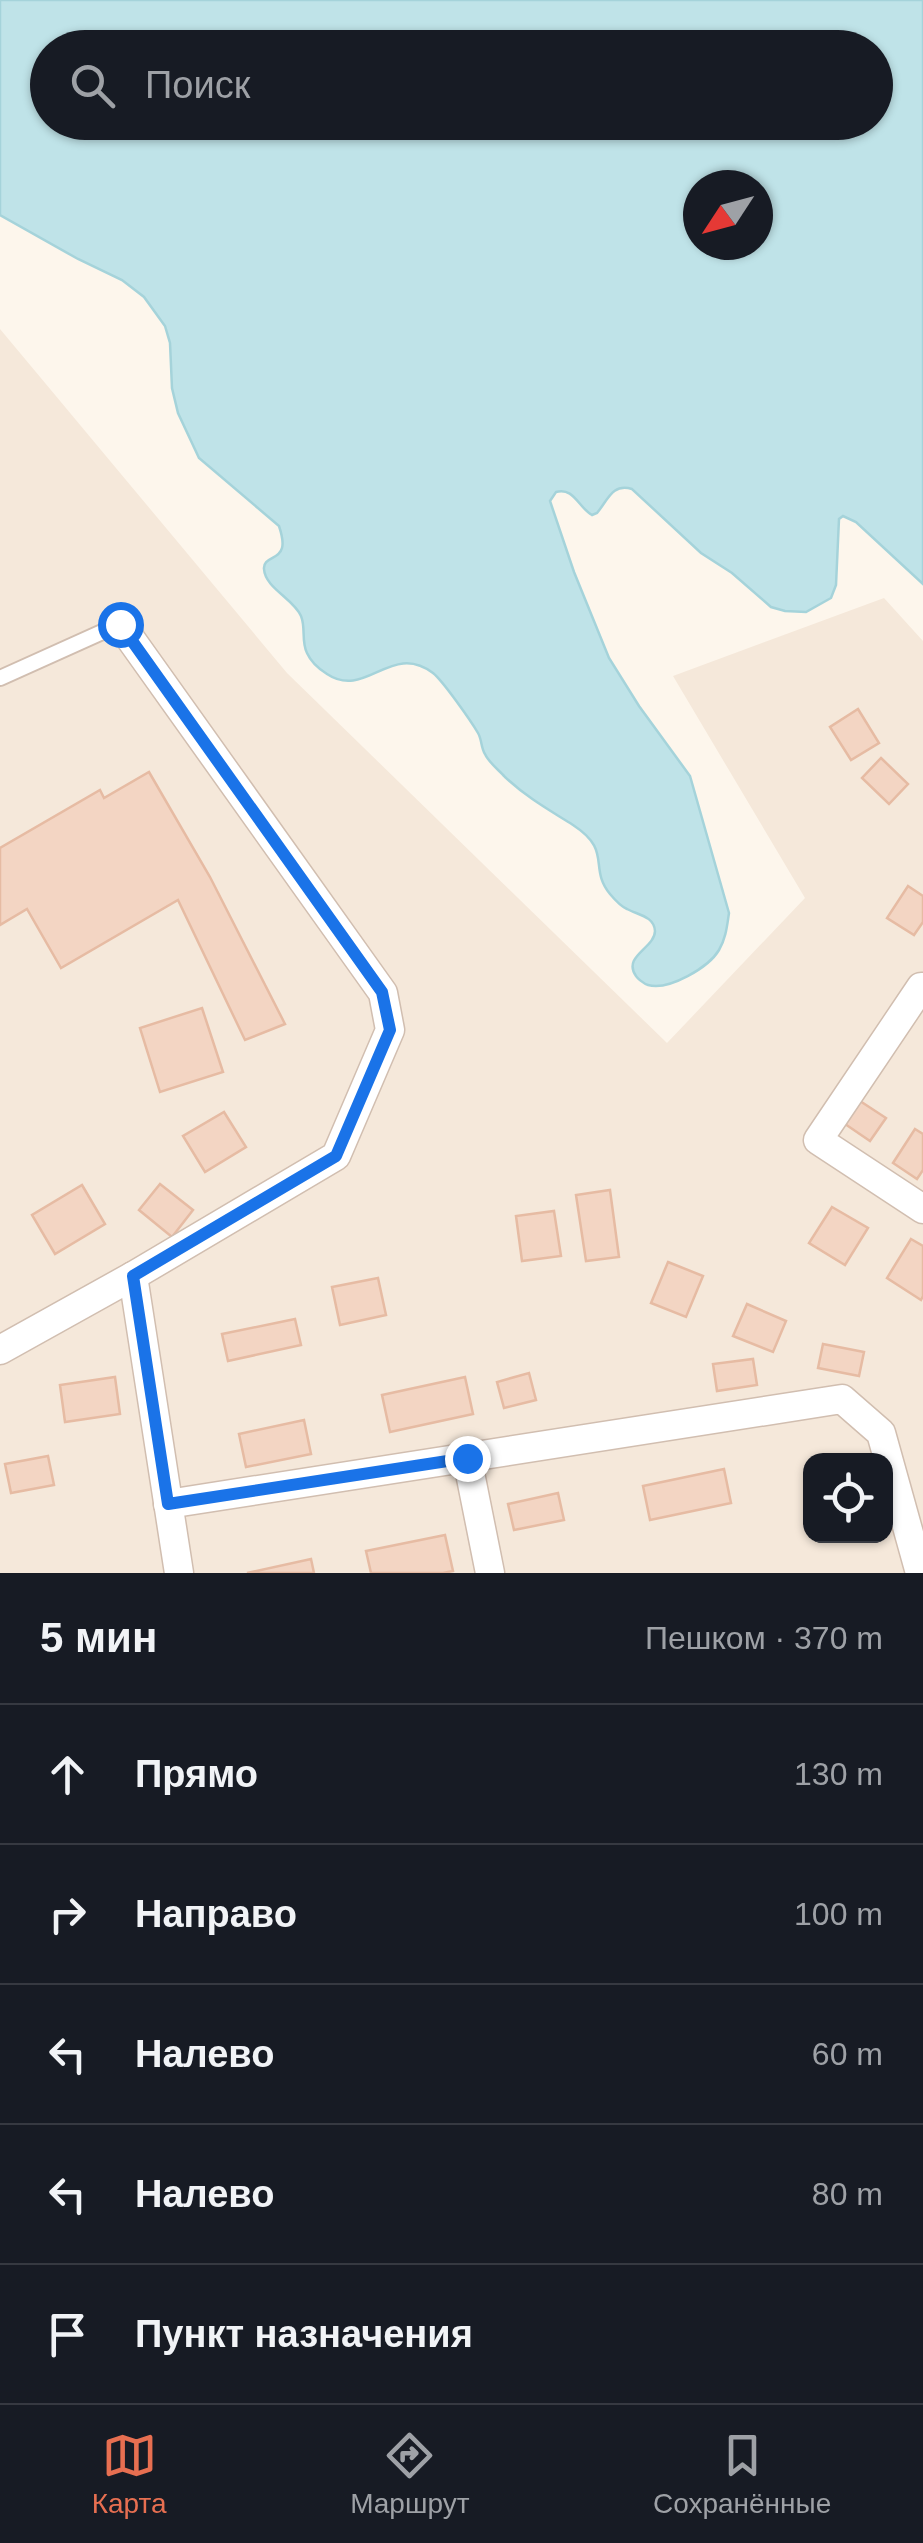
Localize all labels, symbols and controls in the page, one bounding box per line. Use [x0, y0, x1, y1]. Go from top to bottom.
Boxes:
search box [30, 30, 893, 140]
icon: search [65, 58, 120, 113]
text: Поиск [145, 64, 250, 106]
north arrow [683, 170, 773, 260]
route start [98, 602, 144, 648]
route end [445, 1436, 491, 1482]
map controls [803, 1453, 893, 1543]
button: locate [803, 1453, 893, 1543]
text: 5 мин [40, 1614, 157, 1661]
text: Пешком · 370 m [645, 1620, 883, 1656]
icon: ahead [40, 1747, 95, 1802]
text: Прямо [135, 1753, 258, 1795]
text: 130 m [794, 1756, 883, 1792]
icon: right [40, 1887, 95, 1942]
text: Направо [135, 1893, 297, 1935]
text: 100 m [794, 1896, 883, 1932]
icon: left [40, 2027, 95, 2082]
text: Налево [135, 2033, 274, 2075]
text: 60 m [812, 2036, 883, 2072]
icon: left [40, 2167, 95, 2222]
text: Налево [135, 2173, 274, 2215]
text: 80 m [812, 2176, 883, 2212]
icon: arrive [40, 2307, 95, 2362]
text: Пункт назначения [135, 2313, 473, 2355]
tab: Карта [92, 2428, 167, 2520]
tab: Маршрут [350, 2428, 469, 2520]
tab: Сохранённые [653, 2428, 831, 2520]

